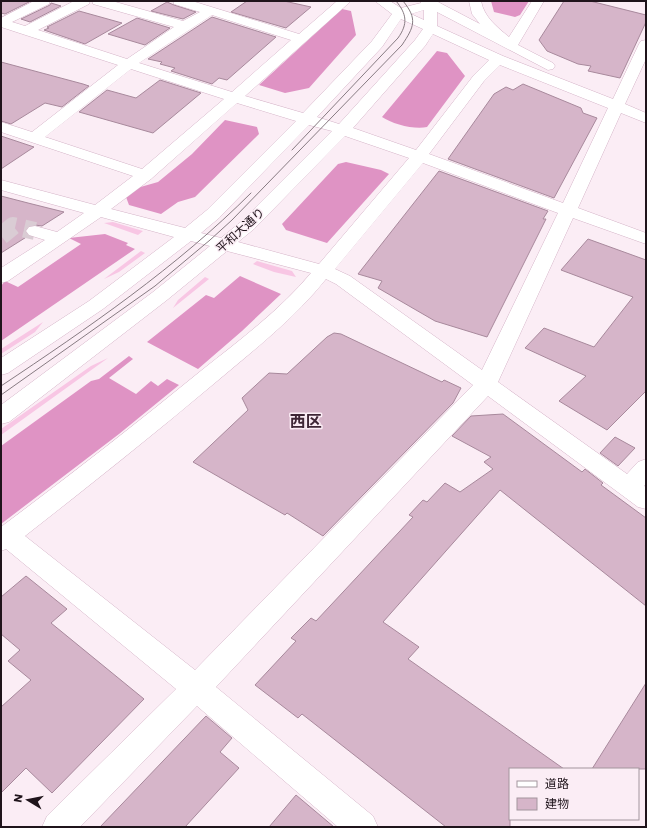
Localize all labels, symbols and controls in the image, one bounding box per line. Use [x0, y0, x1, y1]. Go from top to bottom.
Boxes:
street label: 平和大通り [212, 204, 268, 256]
district label: 西区 [290, 410, 322, 433]
legend [509, 768, 639, 820]
text: 道路 [545, 775, 569, 792]
north arrow [8, 780, 48, 820]
text: N [10, 793, 27, 804]
text: 建物 [545, 795, 569, 812]

